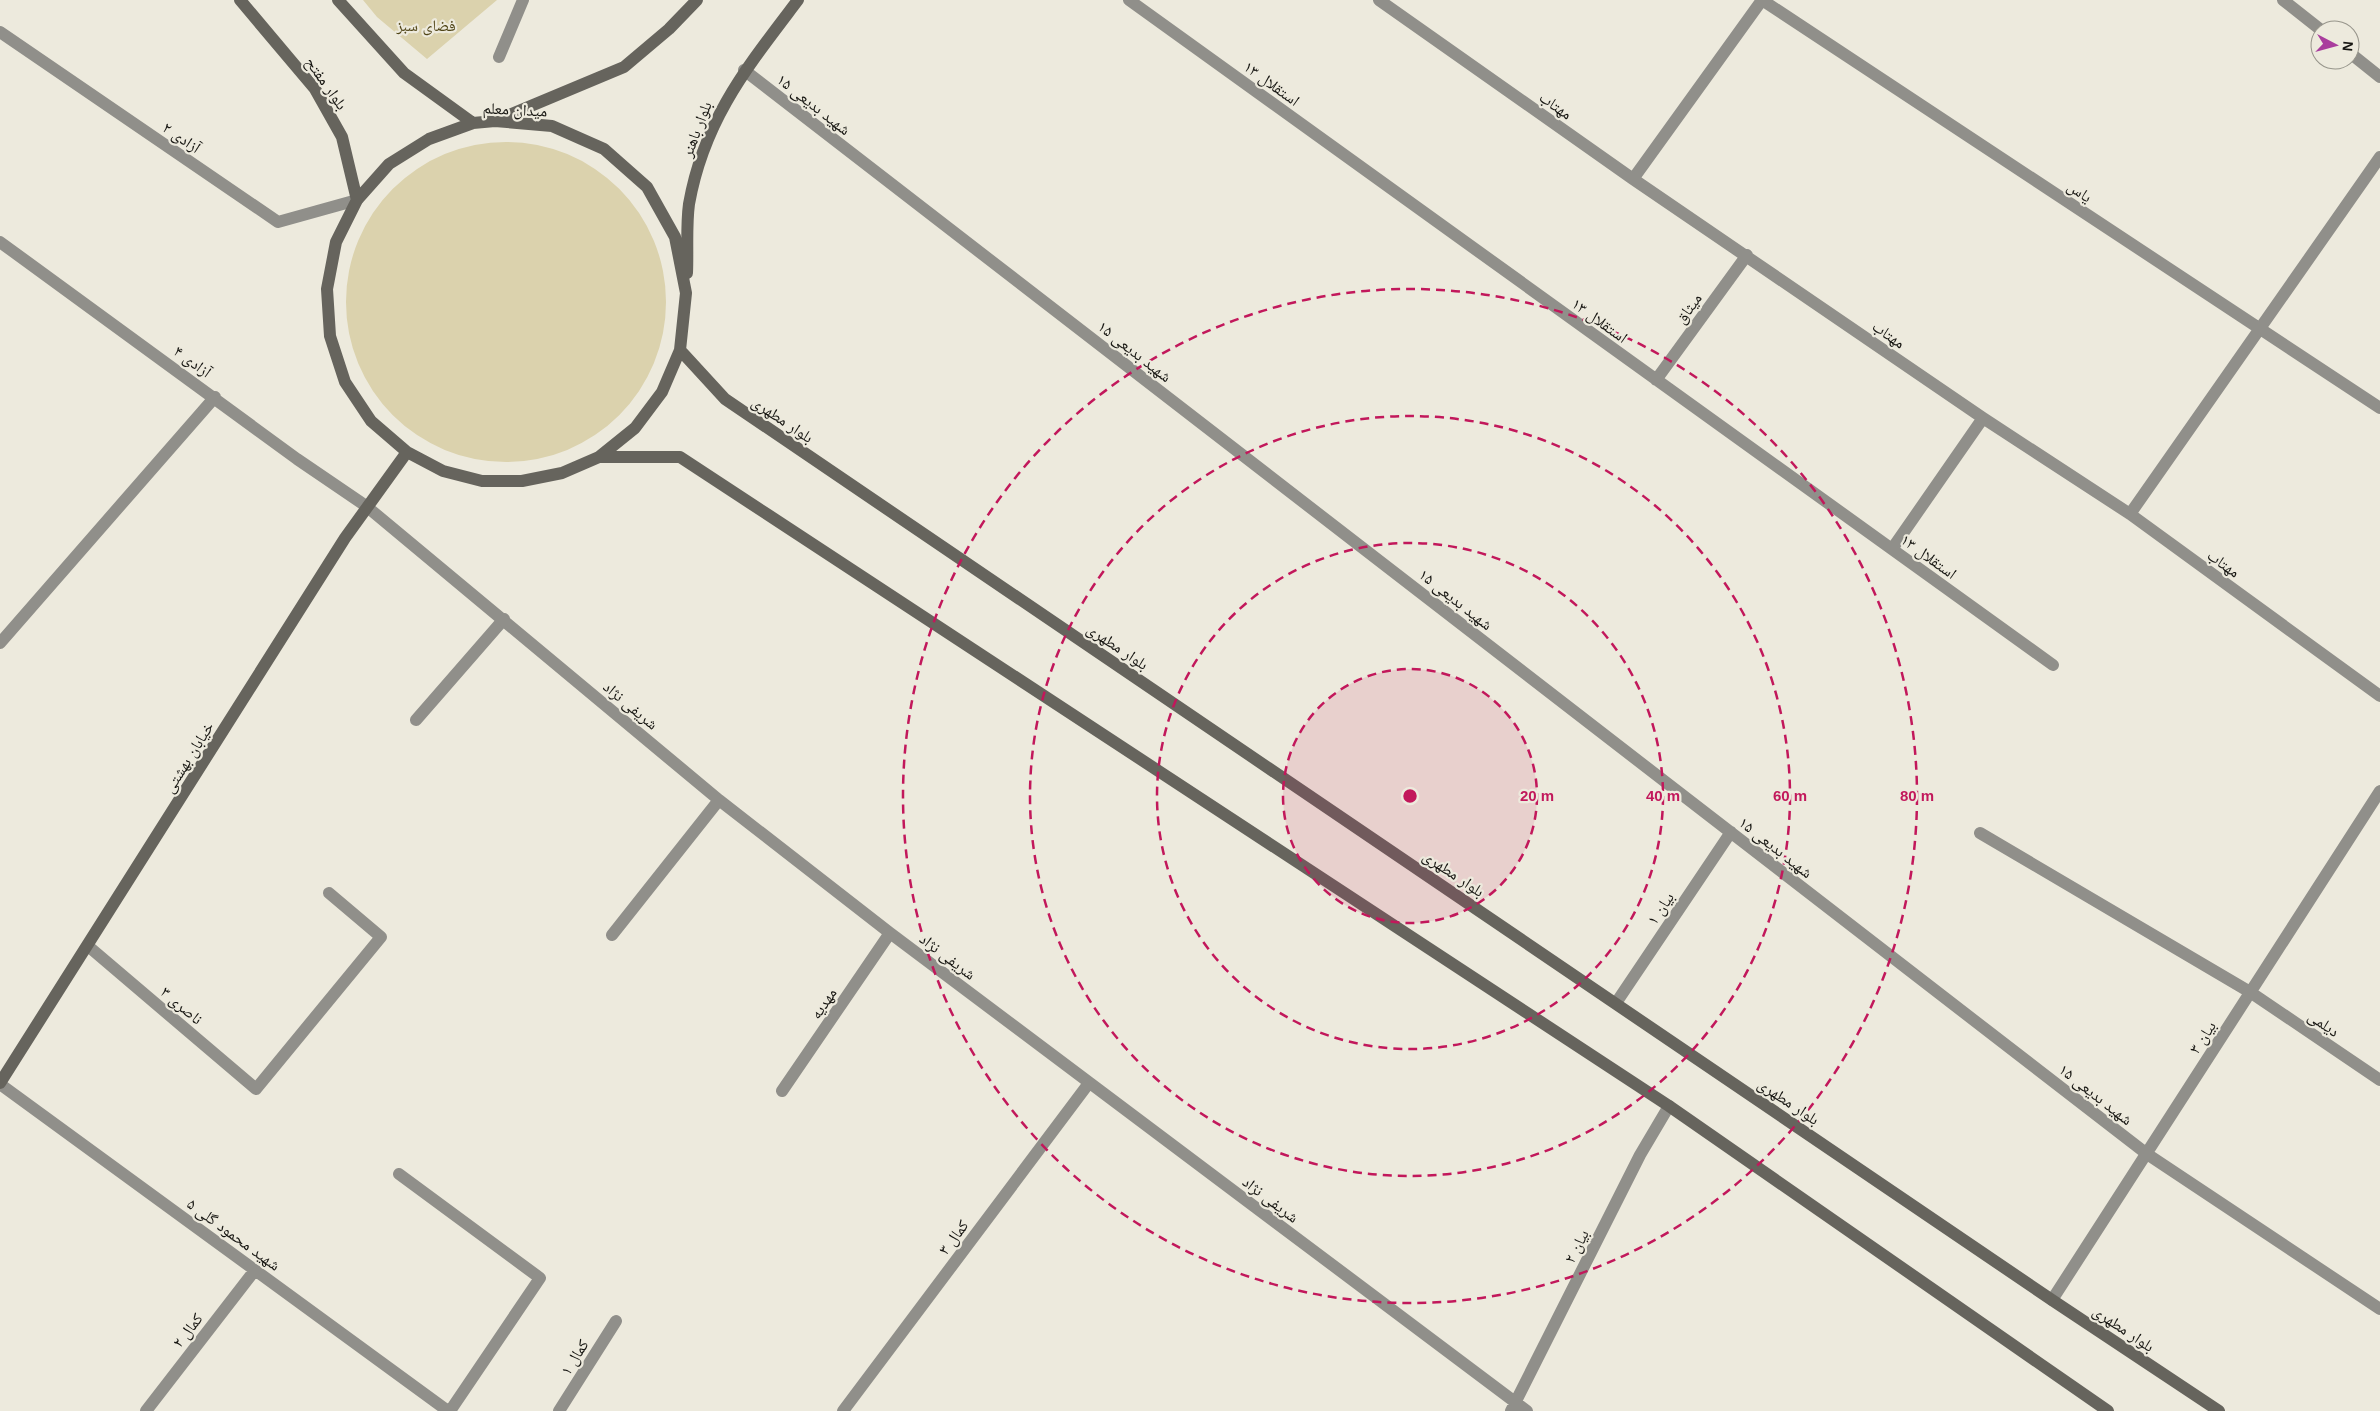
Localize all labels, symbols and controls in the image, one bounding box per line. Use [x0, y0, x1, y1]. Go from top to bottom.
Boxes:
park label: فضای سبز [395, 17, 456, 36]
north arrow [2310, 20, 2360, 70]
text: N [2339, 40, 2356, 52]
street label: بلوار مفتح [301, 54, 351, 114]
street label: استقلال ۱۳ [1239, 58, 1303, 111]
street label: شهید بدیعی ۱۵ [772, 71, 854, 140]
street label: مهتاب [1536, 88, 1575, 123]
street label: میدان معلم [482, 99, 548, 122]
street label: بلوار باهنر [678, 99, 716, 161]
street label: آزادی ۲ [158, 119, 205, 158]
street label: یاس [2063, 177, 2095, 207]
street label: میثاق [1672, 290, 1707, 328]
street label: استقلال ۱۳ [1567, 295, 1631, 348]
street label: مهتاب [1869, 317, 1908, 352]
street label: شهید بدیعی ۱۵ [1093, 318, 1175, 387]
street label: آزادی ۴ [170, 342, 215, 383]
street label: بلوار مطهری [748, 393, 817, 448]
street label: استقلال ۱۳ [1896, 531, 1960, 584]
street label: مهتاب [2204, 546, 2243, 582]
street label: شهید بدیعی ۱۵ [1414, 566, 1496, 635]
street label: بلوار مطهری [1083, 620, 1152, 675]
street label: شریفی نژاد [599, 678, 661, 734]
street label: خیابان بهشتی [160, 719, 219, 797]
centre of rings [1401, 787, 1419, 805]
text: 20 m [1520, 787, 1554, 804]
text: 40 m [1646, 787, 1680, 804]
text: 60 m [1773, 787, 1807, 804]
text: 80 m [1900, 787, 1934, 804]
street label: شهید بدیعی ۱۵ [1734, 814, 1816, 883]
street label: بلوار مطهری [1419, 847, 1488, 902]
street label: بیان ۱ [1644, 889, 1679, 929]
street label: شریفی نژاد [915, 930, 979, 984]
street label: ناصری ۳ [156, 983, 206, 1029]
street label: مهدیه [807, 985, 841, 1023]
street label: دیلمی [2304, 1007, 2342, 1042]
street label: بیان ۳ [2186, 1018, 2221, 1058]
street label: شهید بدیعی ۱۵ [2054, 1061, 2136, 1130]
street label: بلوار مطهری [1754, 1075, 1823, 1130]
street label: شریفی نژاد [1238, 1173, 1302, 1227]
street label: شهید محمود گلی ۵ [183, 1195, 283, 1275]
street label: کمال ۳ [935, 1217, 974, 1259]
street label: بیان ۲ [1561, 1227, 1594, 1267]
street label: بلوار مطهری [2089, 1302, 2158, 1357]
street label: کمال ۲ [169, 1310, 208, 1352]
street label: کمال ۱ [557, 1336, 594, 1379]

